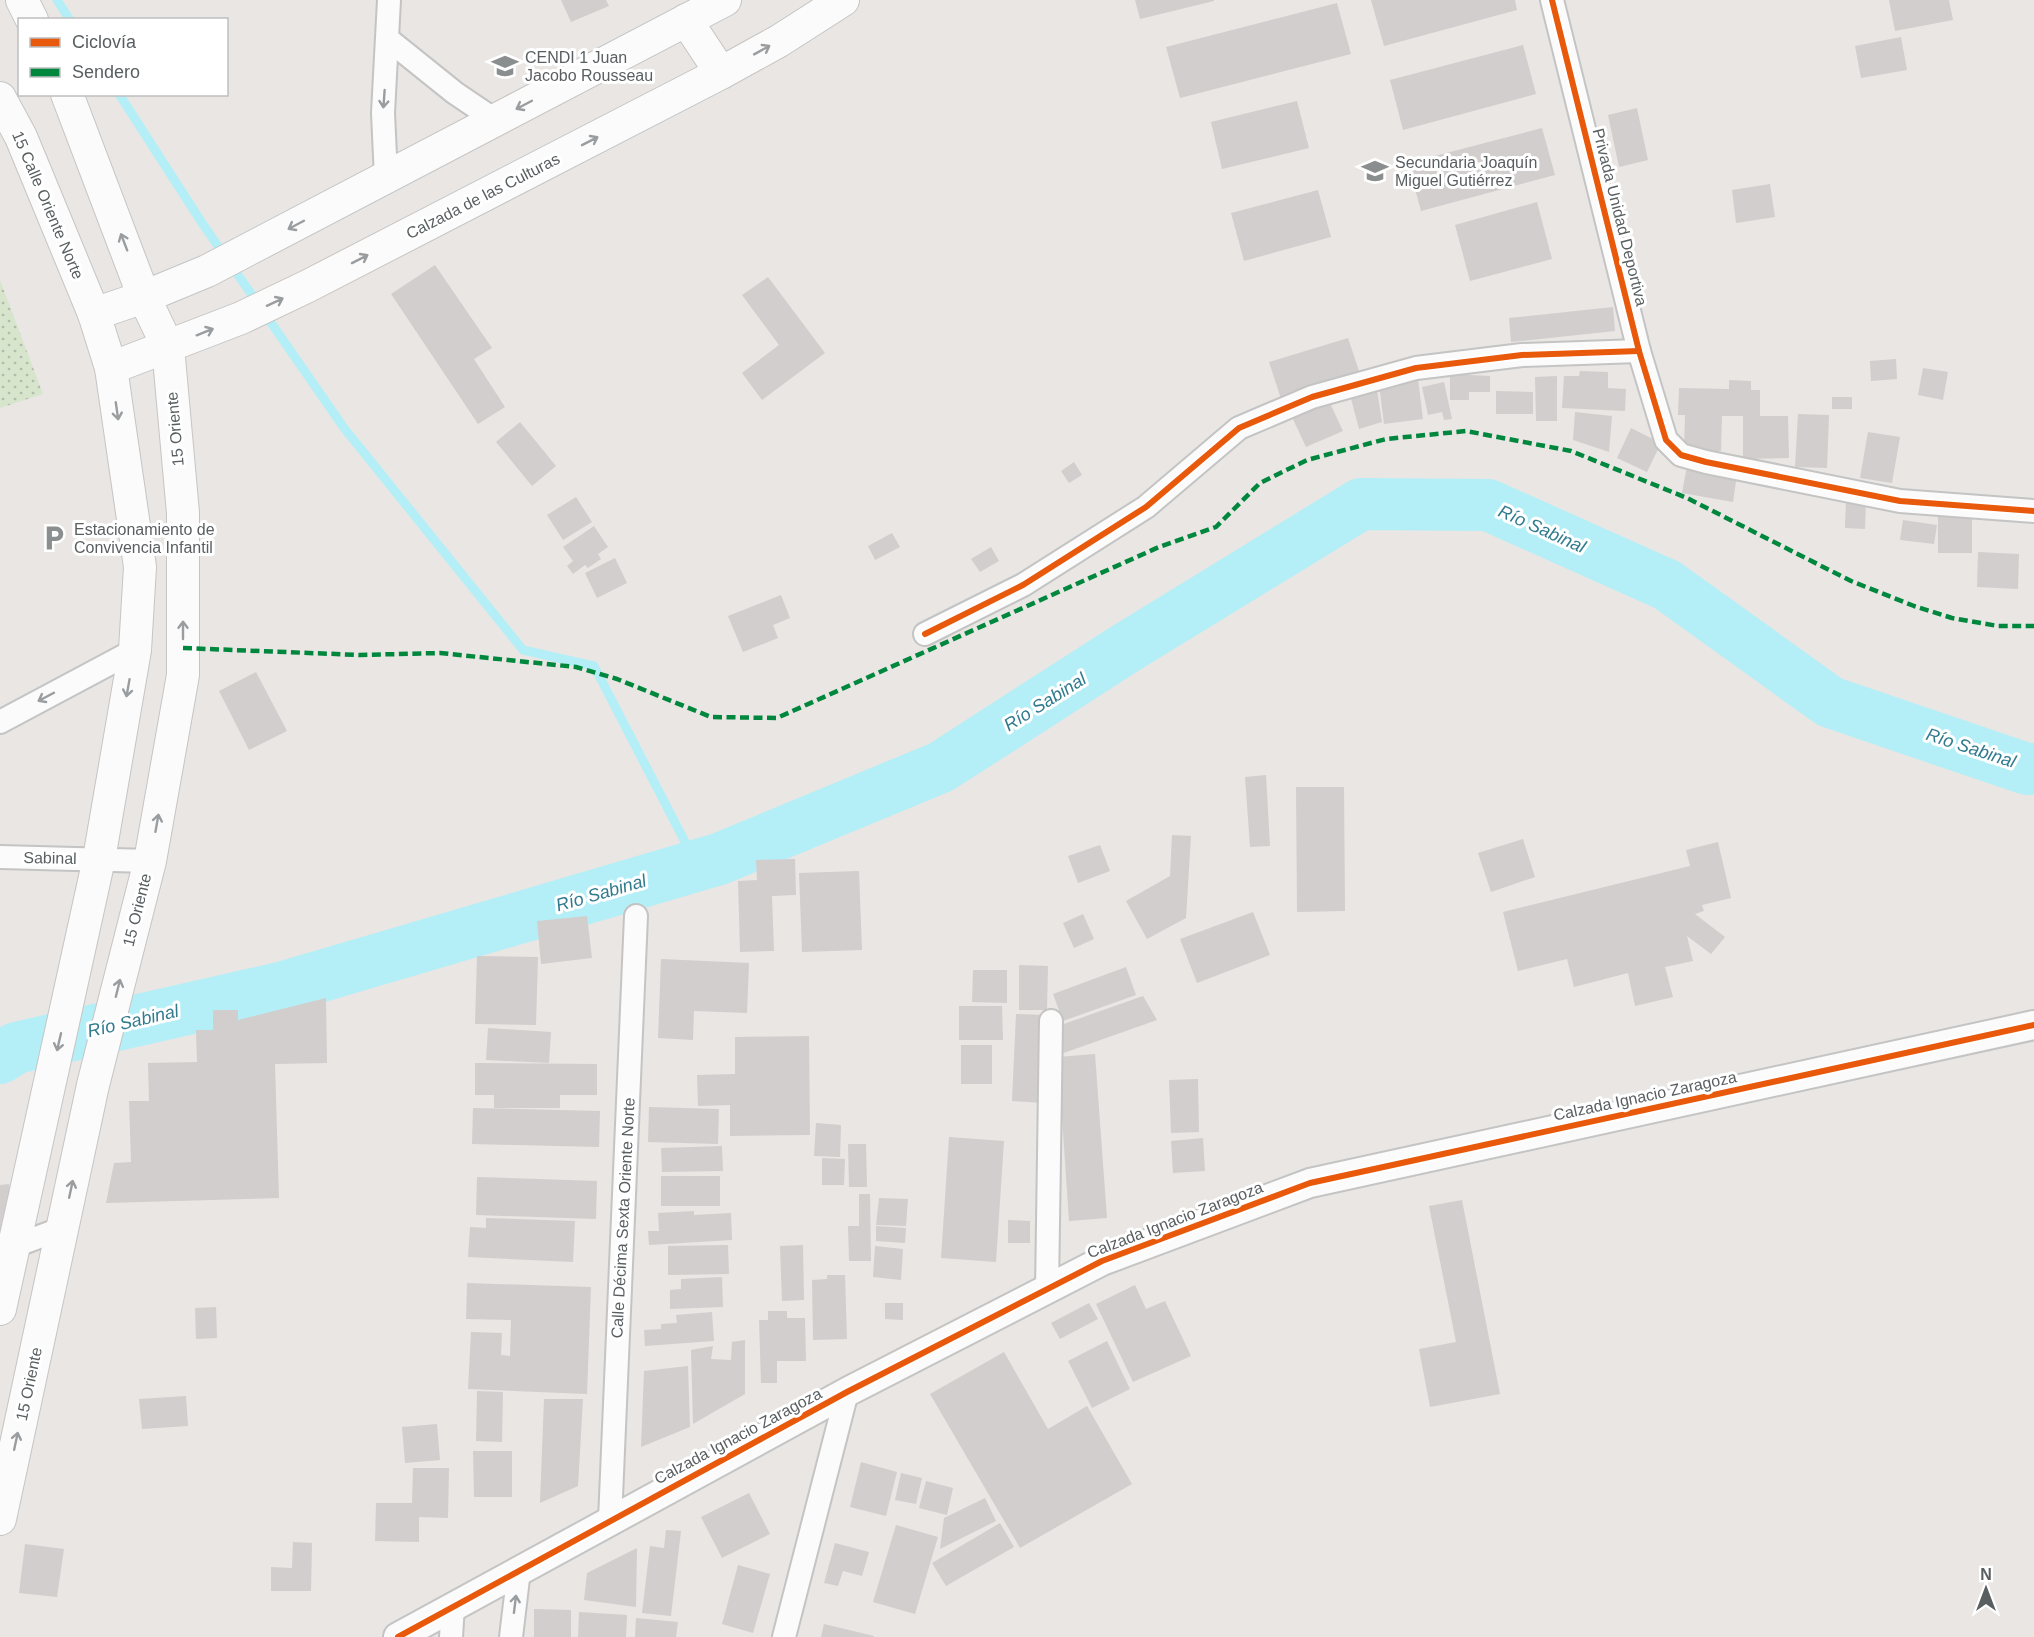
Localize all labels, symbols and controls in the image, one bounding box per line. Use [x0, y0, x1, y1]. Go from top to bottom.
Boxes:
legend [18, 18, 228, 96]
text: Ciclovía [72, 32, 137, 52]
one-way arrow [753, 44, 771, 55]
place label: CENDI 1 Juan Jacobo Rousseau [525, 49, 653, 84]
school or university icon: CENDI 1 Juan Jacobo Rousseau [490, 51, 520, 81]
text: Sendero [72, 62, 140, 82]
one-way arrow [379, 88, 390, 108]
one-way arrow [516, 99, 533, 111]
street label: Privada Unidad Deportiva [1590, 126, 1650, 308]
street label: 15 Calle Oriente Norte [9, 128, 87, 282]
one-way arrow [580, 134, 598, 146]
street label: Calzada de las Culturas [403, 150, 563, 242]
place label: Secundaria Joaquín Miguel Gutiérrez [1395, 154, 1537, 189]
school or university icon: Secundaria Joaquín Miguel Gutiérrez [1360, 156, 1390, 186]
one-way arrow [288, 219, 305, 231]
one-way arrow [117, 233, 128, 252]
one-way arrow [351, 253, 369, 264]
one-way arrow [265, 295, 283, 307]
one-way arrow [195, 326, 214, 337]
street label: 15 Oriente [163, 391, 187, 467]
one-way arrow [112, 401, 123, 421]
water label: Río Sabinal [1495, 501, 1589, 557]
place label: Estacionamiento de Convivencia Infantil [74, 521, 215, 556]
parking icon: Estacionamiento de Convivencia Infantil [39, 523, 69, 553]
one-way arrow [177, 621, 189, 641]
water label: Río Sabinal [1000, 668, 1091, 735]
one-way arrow [122, 678, 133, 697]
one-way arrow [38, 692, 56, 703]
water label: Río Sabinal [1924, 724, 2019, 772]
one-way arrow [151, 814, 162, 834]
street label: Sabinal [23, 849, 77, 867]
water label: Río Sabinal [554, 870, 649, 915]
street label: 15 Oriente [120, 872, 154, 948]
one-way arrow [112, 978, 124, 997]
water label: Río Sabinal [85, 1001, 182, 1041]
one-way arrow [53, 1033, 65, 1052]
street label: Calzada Ignacio Zaragoza [1552, 1068, 1738, 1124]
street label: Calle Décima Sexta Oriente Norte [608, 1097, 638, 1339]
street label: Calzada Ignacio Zaragoza [1085, 1179, 1265, 1261]
one-way arrow [66, 1180, 77, 1199]
street label: 15 Oriente [13, 1346, 45, 1422]
street label: Calzada Ignacio Zaragoza [652, 1385, 825, 1487]
one-way arrow [11, 1432, 23, 1451]
north arrow [1956, 1559, 2016, 1619]
text: N [1980, 1566, 1992, 1583]
one-way arrow [510, 1594, 521, 1614]

